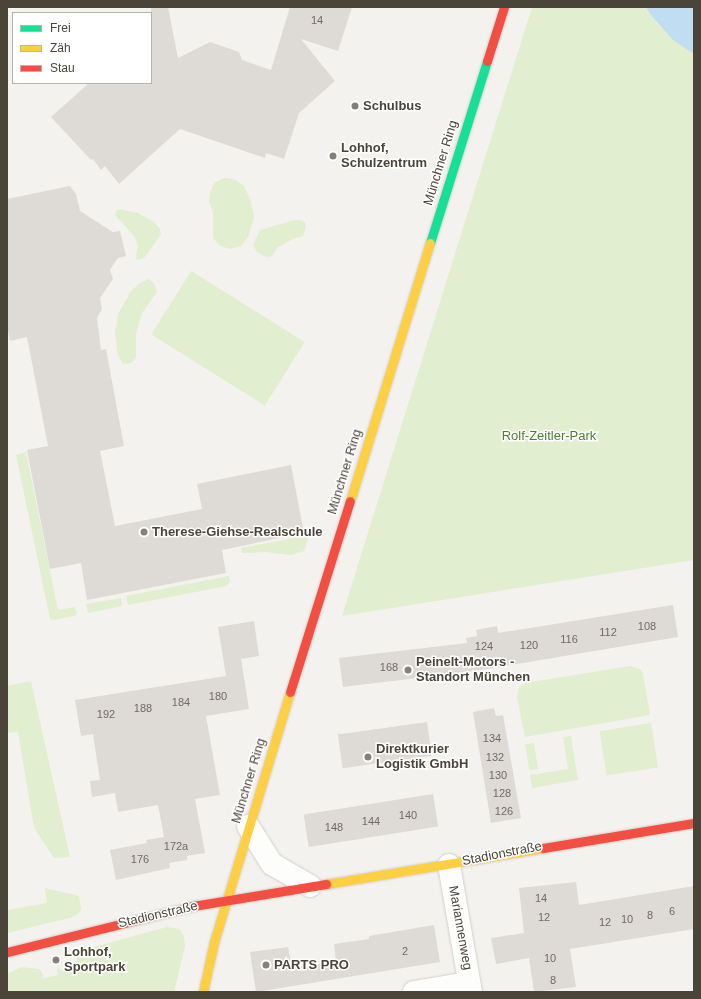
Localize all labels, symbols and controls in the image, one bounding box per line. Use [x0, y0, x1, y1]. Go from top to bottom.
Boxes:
legend [12, 12, 152, 84]
house number: 14 [311, 13, 323, 27]
text: Frei [50, 21, 71, 35]
text: Zäh [50, 41, 71, 55]
text: Stau [50, 61, 75, 75]
place label: Schulbus [363, 98, 422, 114]
marker: Schulbus [350, 101, 360, 111]
street label: Münchner Ring [421, 119, 461, 207]
place label: Lohhof, Schulzentrum [341, 141, 427, 172]
marker: Lohhof, Schulzentrum [328, 151, 338, 161]
street label: Münchner Ring [325, 428, 365, 516]
park label: Rolf-Zeitler-Park [502, 428, 596, 444]
place label: Therese-Giehse-Realschule [152, 524, 323, 540]
marker: Therese-Giehse-Realschule [139, 527, 149, 537]
house number: 108 [638, 619, 656, 633]
house number: 112 [599, 625, 617, 639]
house number: 116 [560, 632, 578, 646]
house number: 120 [520, 638, 538, 652]
house number: 124 [475, 639, 493, 653]
place label: Peinelt-Motors - Standort München [416, 655, 530, 686]
house number: 168 [380, 660, 398, 674]
marker: Peinelt-Motors - Standort München [403, 665, 413, 675]
house number: 180 [209, 689, 227, 703]
house number: 184 [172, 695, 190, 709]
house number: 188 [134, 701, 152, 715]
house number: 192 [97, 707, 115, 721]
house number: 134 [483, 731, 501, 745]
street label: Münchner Ring [229, 737, 269, 825]
place label: Direktkurier Logistik GmbH [376, 742, 468, 773]
house number: 132 [486, 750, 504, 764]
marker: Direktkurier Logistik GmbH [363, 752, 373, 762]
house number: 130 [489, 768, 507, 782]
house number: 128 [493, 786, 511, 800]
house number: 126 [495, 804, 513, 818]
house number: 140 [399, 808, 417, 822]
house number: 144 [362, 814, 380, 828]
house number: 148 [325, 820, 343, 834]
house number: 172a [164, 839, 188, 853]
street label: Stadionstraße [461, 839, 543, 869]
house number: 176 [131, 852, 149, 866]
street label: Mariannenweg [445, 885, 475, 971]
house number: 14 [535, 891, 547, 905]
street label: Stadionstraße [117, 898, 199, 932]
house number: 6 [669, 904, 675, 918]
house number: 8 [647, 908, 653, 922]
house number: 12 [538, 910, 550, 924]
house number: 10 [621, 912, 633, 926]
house number: 12 [599, 915, 611, 929]
house number: 2 [402, 944, 408, 958]
place label: Lohhof, Sportpark [64, 945, 125, 976]
house number: 10 [544, 951, 556, 965]
marker: Lohhof, Sportpark [51, 955, 61, 965]
place label: PARTS PRO [274, 957, 349, 973]
marker: PARTS PRO [261, 960, 271, 970]
house number: 8 [550, 973, 556, 987]

